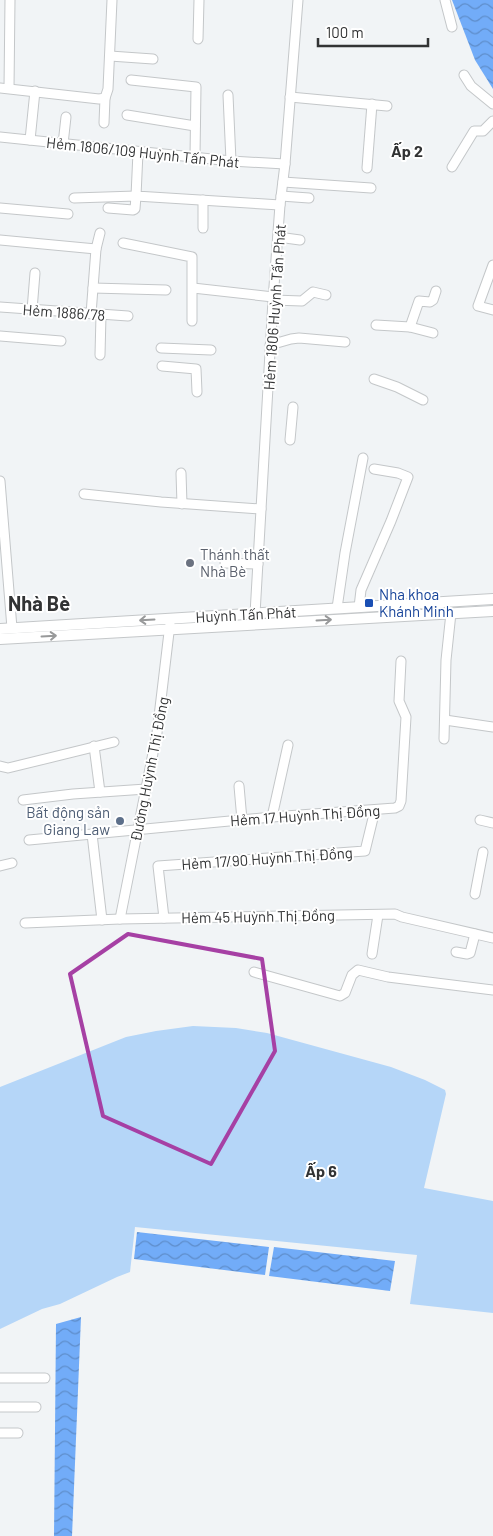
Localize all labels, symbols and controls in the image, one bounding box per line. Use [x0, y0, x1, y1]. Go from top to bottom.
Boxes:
scale bar [318, 15, 428, 47]
text: 100 m [326, 23, 364, 41]
street label: Hẻm 1806/109 Huỳnh Tấn Phát [46, 133, 240, 171]
district label: Ấp 2 [391, 141, 423, 160]
street label: Hẻm 1806 Huỳnh Tấn Phát [259, 223, 289, 391]
street label: Hẻm 1886/78 [22, 300, 106, 324]
place label: Thánh thất Nhà Bè [200, 545, 270, 580]
marker: Thánh thất Nhà Bè [184, 557, 196, 569]
place label: Nha khoa Khánh Minh [379, 585, 454, 620]
district label: Nhà Bè [8, 591, 70, 615]
marker: Nha khoa Khánh Minh [363, 597, 375, 609]
street label: Huỳnh Tấn Phát [195, 602, 297, 626]
one-way arrow [140, 615, 156, 624]
one-way arrow [316, 616, 332, 625]
one-way arrow [40, 632, 56, 641]
street label: Đường Huỳnh Thị Đồng [126, 695, 172, 843]
street label: Hẻm 17 Huỳnh Thị Đồng [229, 801, 381, 829]
place label: Bất động sản Giang Law [26, 803, 110, 838]
marker: Bất động sản Giang Law [114, 815, 126, 827]
street label: Hẻm 17/90 Huỳnh Thị Đồng [181, 843, 353, 873]
street label: Hẻm 45 Huỳnh Thị Đồng [181, 906, 335, 926]
district label: Ấp 6 [305, 1161, 337, 1180]

